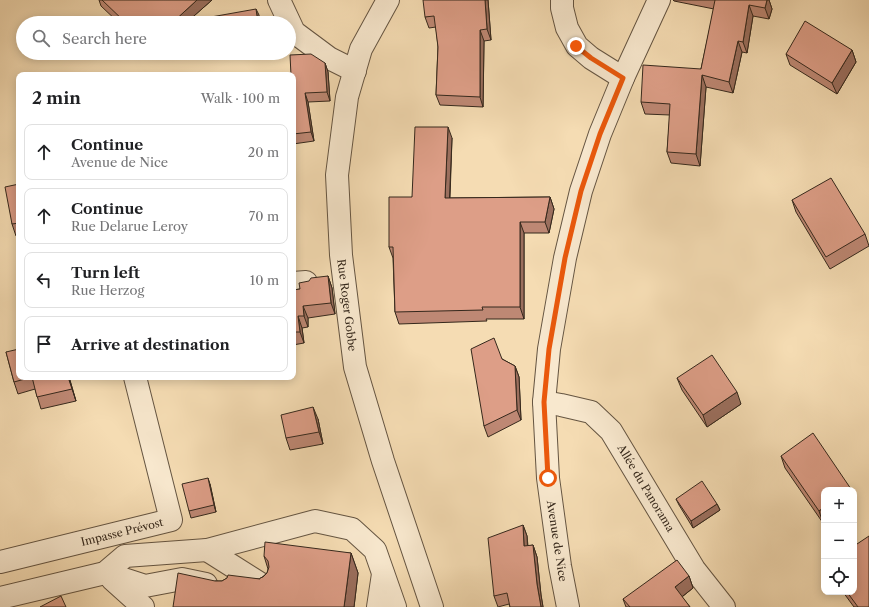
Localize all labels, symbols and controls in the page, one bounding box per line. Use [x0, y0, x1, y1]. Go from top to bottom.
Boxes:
search box [16, 16, 296, 60]
icon: search [30, 27, 52, 49]
text: Search here [62, 29, 147, 48]
route end [567, 37, 585, 55]
text: 2 min [32, 88, 81, 108]
text: Walk · 100 m [201, 90, 280, 106]
text: Continue [71, 135, 143, 154]
icon: ahead [33, 141, 55, 163]
text: 20 m [248, 144, 279, 160]
text: Avenue de Nice [71, 154, 168, 170]
text: Continue [71, 199, 143, 218]
icon: ahead [33, 205, 55, 227]
text: 70 m [249, 208, 279, 224]
text: Rue Delarue Leroy [71, 218, 188, 234]
street label: Rue Roger Gobbe [334, 258, 360, 352]
text: Turn left [71, 263, 140, 282]
icon: left [33, 269, 55, 291]
text: 10 m [250, 272, 279, 288]
text: Rue Herzog [71, 282, 144, 298]
icon: arrive [33, 333, 55, 355]
text: Arrive at destination [71, 335, 230, 354]
street label: Allée du Panorama [614, 441, 678, 534]
route start [539, 469, 557, 487]
map controls [821, 487, 857, 595]
button: + [821, 487, 857, 523]
street label: Avenue de Nice [544, 498, 570, 583]
street label: Impasse Prévost [79, 515, 165, 549]
button: − [821, 523, 857, 559]
button: locate [821, 559, 857, 595]

